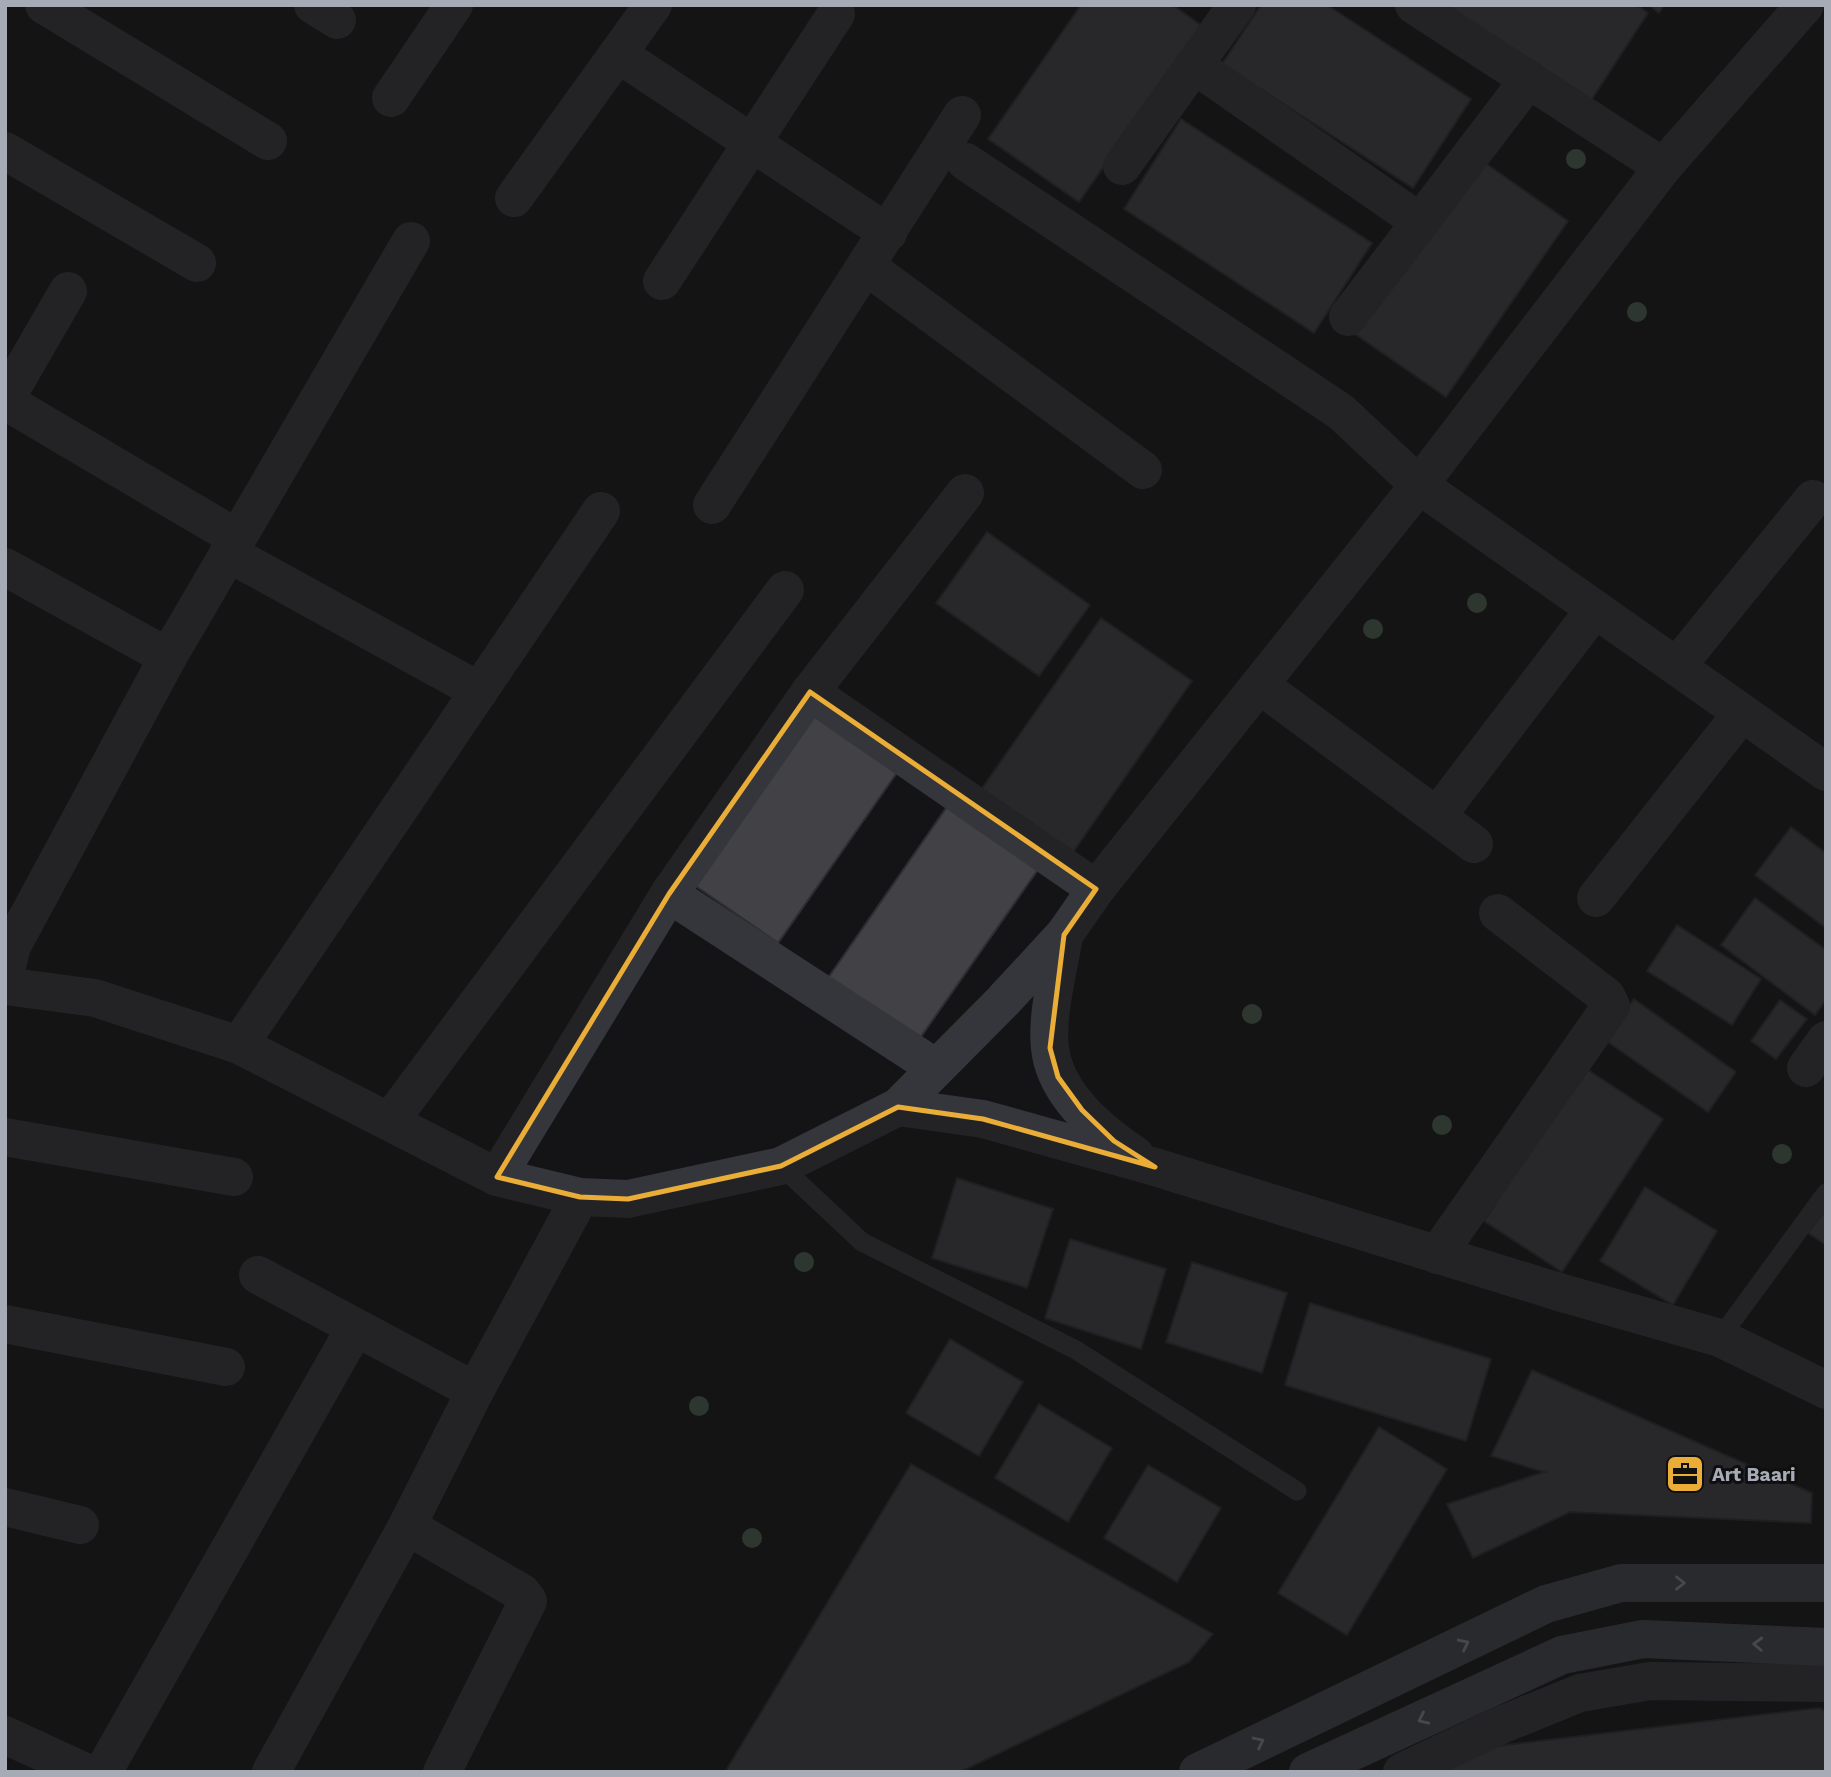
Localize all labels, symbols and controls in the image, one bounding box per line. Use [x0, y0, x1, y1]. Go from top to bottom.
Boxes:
office icon: Art Baari [1664, 1453, 1706, 1495]
place label: Art Baari [1712, 1463, 1796, 1486]
one-way arrow [1675, 1575, 1685, 1591]
one-way arrow [1752, 1637, 1763, 1652]
one-way arrow [1457, 1638, 1469, 1652]
one-way arrow [1418, 1711, 1430, 1725]
one-way arrow [1252, 1737, 1264, 1751]

